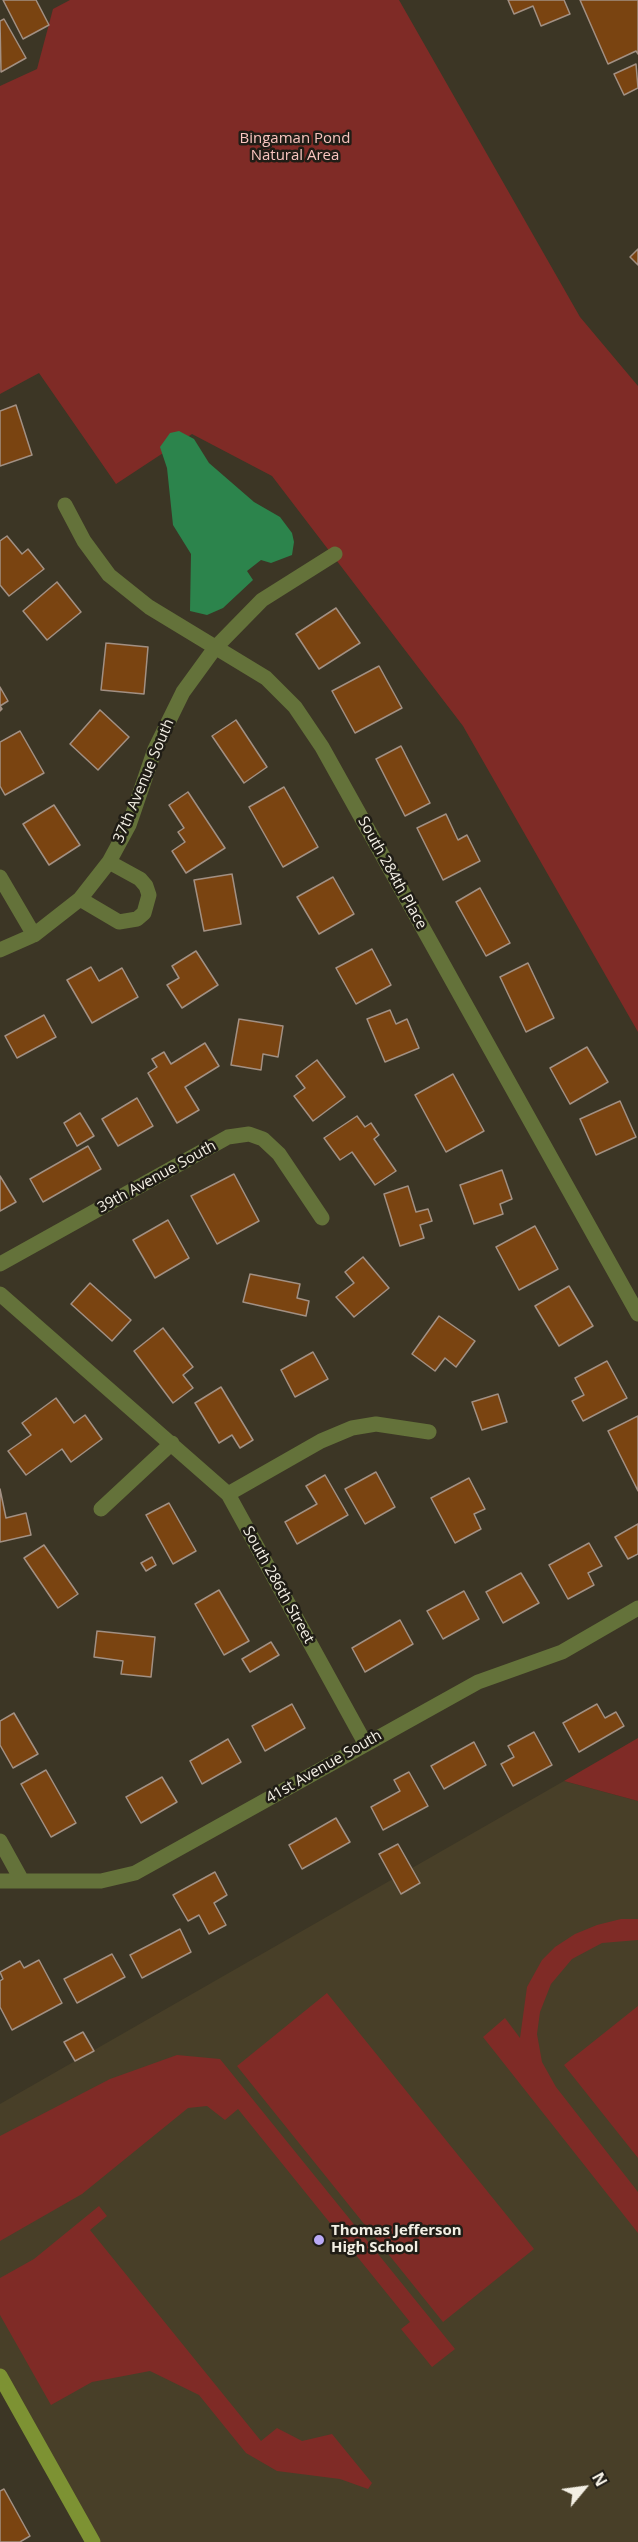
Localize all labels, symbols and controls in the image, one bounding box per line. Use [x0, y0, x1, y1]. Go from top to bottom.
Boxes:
park label: Bingaman Pond Natural Area [240, 130, 350, 165]
street label: 37th Avenue South [110, 716, 178, 846]
street label: South 284th Place [354, 814, 430, 932]
street label: 39th Avenue South [95, 1137, 219, 1217]
street label: South 286th Street [238, 1523, 318, 1647]
street label: 41st Avenue South [263, 1727, 385, 1807]
place label: Thomas Jefferson High School [331, 2222, 462, 2257]
marker: Thomas Jefferson High School [312, 2233, 326, 2247]
north arrow [554, 2458, 614, 2518]
text: N [587, 2468, 613, 2490]

